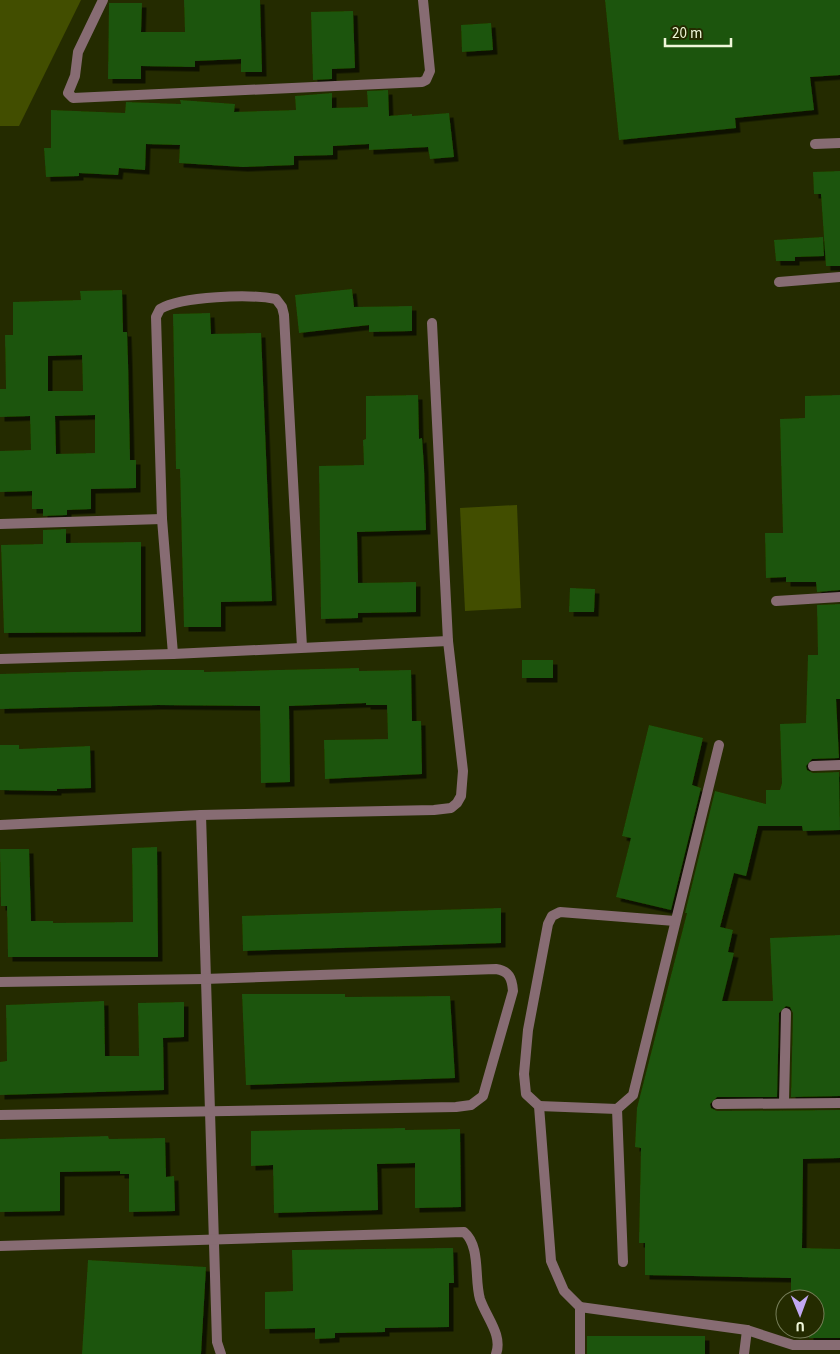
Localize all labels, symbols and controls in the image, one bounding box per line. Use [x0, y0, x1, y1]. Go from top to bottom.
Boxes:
scale bar [665, 15, 731, 47]
text: 20 m [672, 23, 702, 44]
north arrow [775, 1289, 825, 1339]
text: U [795, 1316, 805, 1336]

